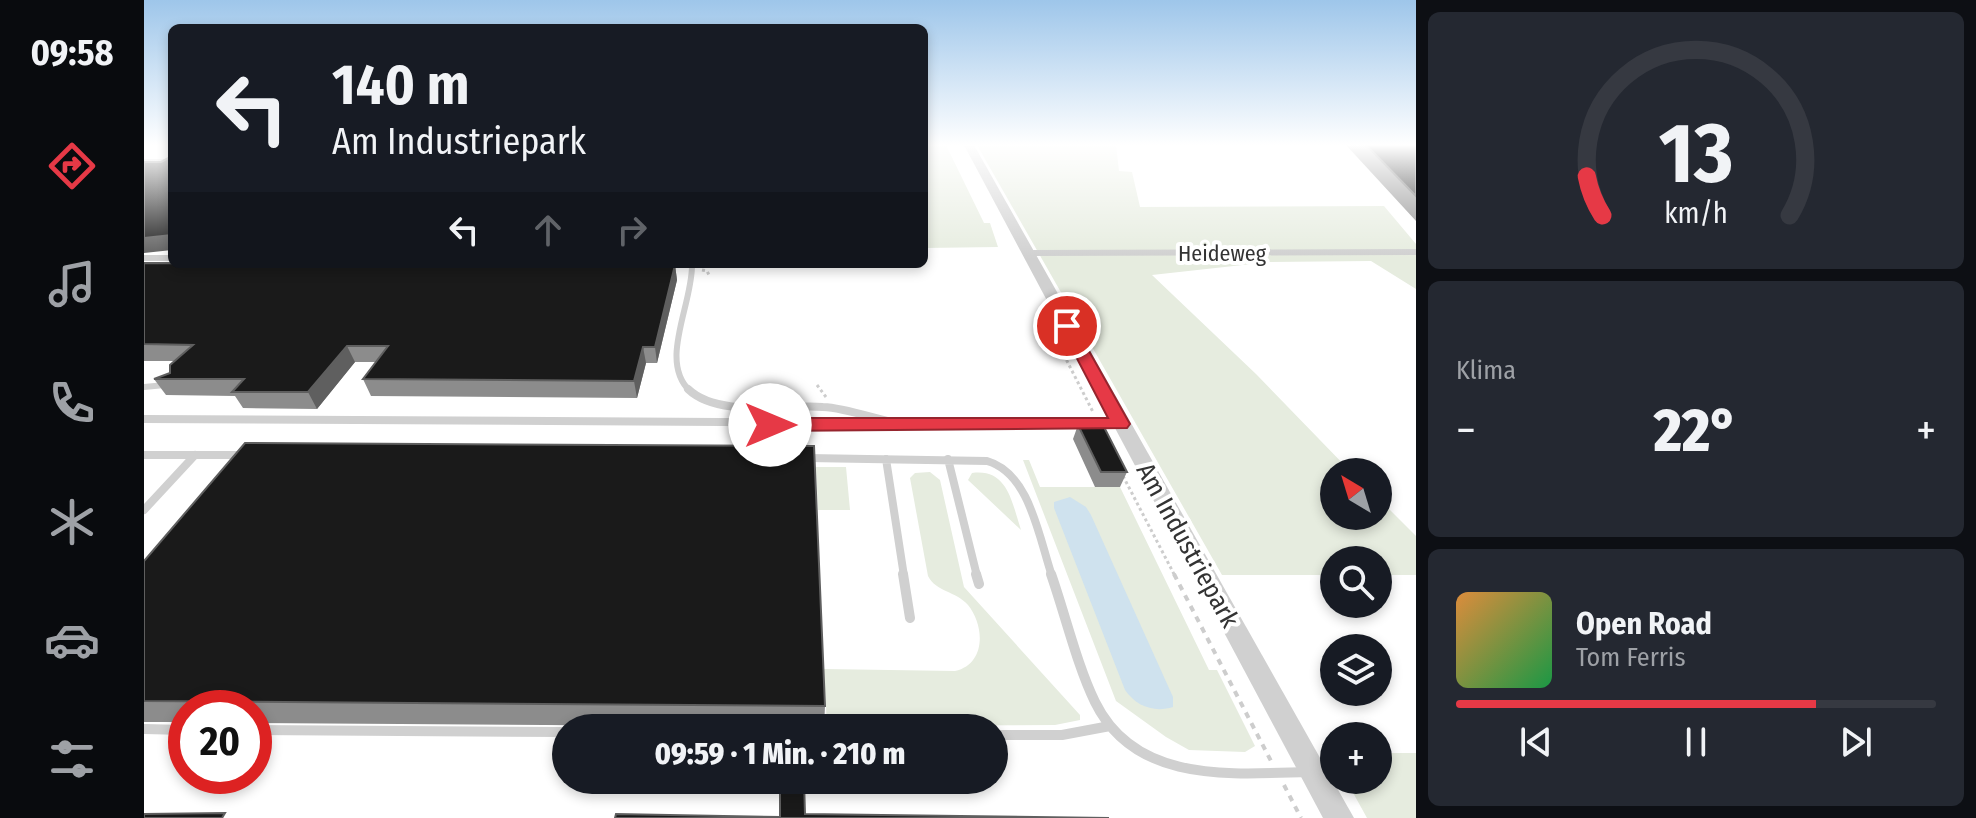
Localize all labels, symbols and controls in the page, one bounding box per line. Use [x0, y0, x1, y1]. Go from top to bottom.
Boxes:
text: 09:58 [30, 31, 114, 75]
text: 140 m [332, 52, 469, 119]
icon: left [200, 56, 304, 160]
text: 13 [1659, 104, 1733, 204]
text: Am Industriepark [332, 120, 586, 164]
icon: directions [44, 138, 100, 194]
text: km/h [1664, 197, 1728, 232]
icon: left [442, 208, 486, 252]
icon: ahead [526, 208, 570, 252]
icon: right [610, 208, 654, 252]
street label: Heideweg [1178, 240, 1267, 267]
icon: music [44, 256, 100, 312]
pin [1033, 292, 1101, 360]
icon: arrive [1045, 304, 1089, 348]
text: Klima [1456, 355, 1516, 386]
icon: phone [44, 375, 100, 431]
position arrow [728, 383, 812, 467]
text: 22° [1654, 395, 1738, 467]
text: − [1456, 404, 1476, 457]
text: + [1916, 404, 1936, 457]
street label: Am Industriepark [1130, 458, 1246, 634]
north arrow [1320, 458, 1392, 530]
map controls [1320, 458, 1392, 794]
icon: climate [44, 494, 100, 550]
button: search [1320, 546, 1392, 618]
text: Open Road [1576, 606, 1712, 642]
icon: car [44, 612, 100, 668]
button: layers [1320, 634, 1392, 706]
text: Tom Ferris [1576, 642, 1686, 673]
speed limit sign: 20 [168, 690, 272, 794]
icon: previous [1514, 720, 1558, 764]
icon: pause [1674, 720, 1718, 764]
icon: next [1834, 720, 1878, 764]
button: + [1320, 722, 1392, 794]
icon: filters [44, 731, 100, 787]
text: 09:59 · 1 Min. · 210 m [655, 736, 905, 772]

